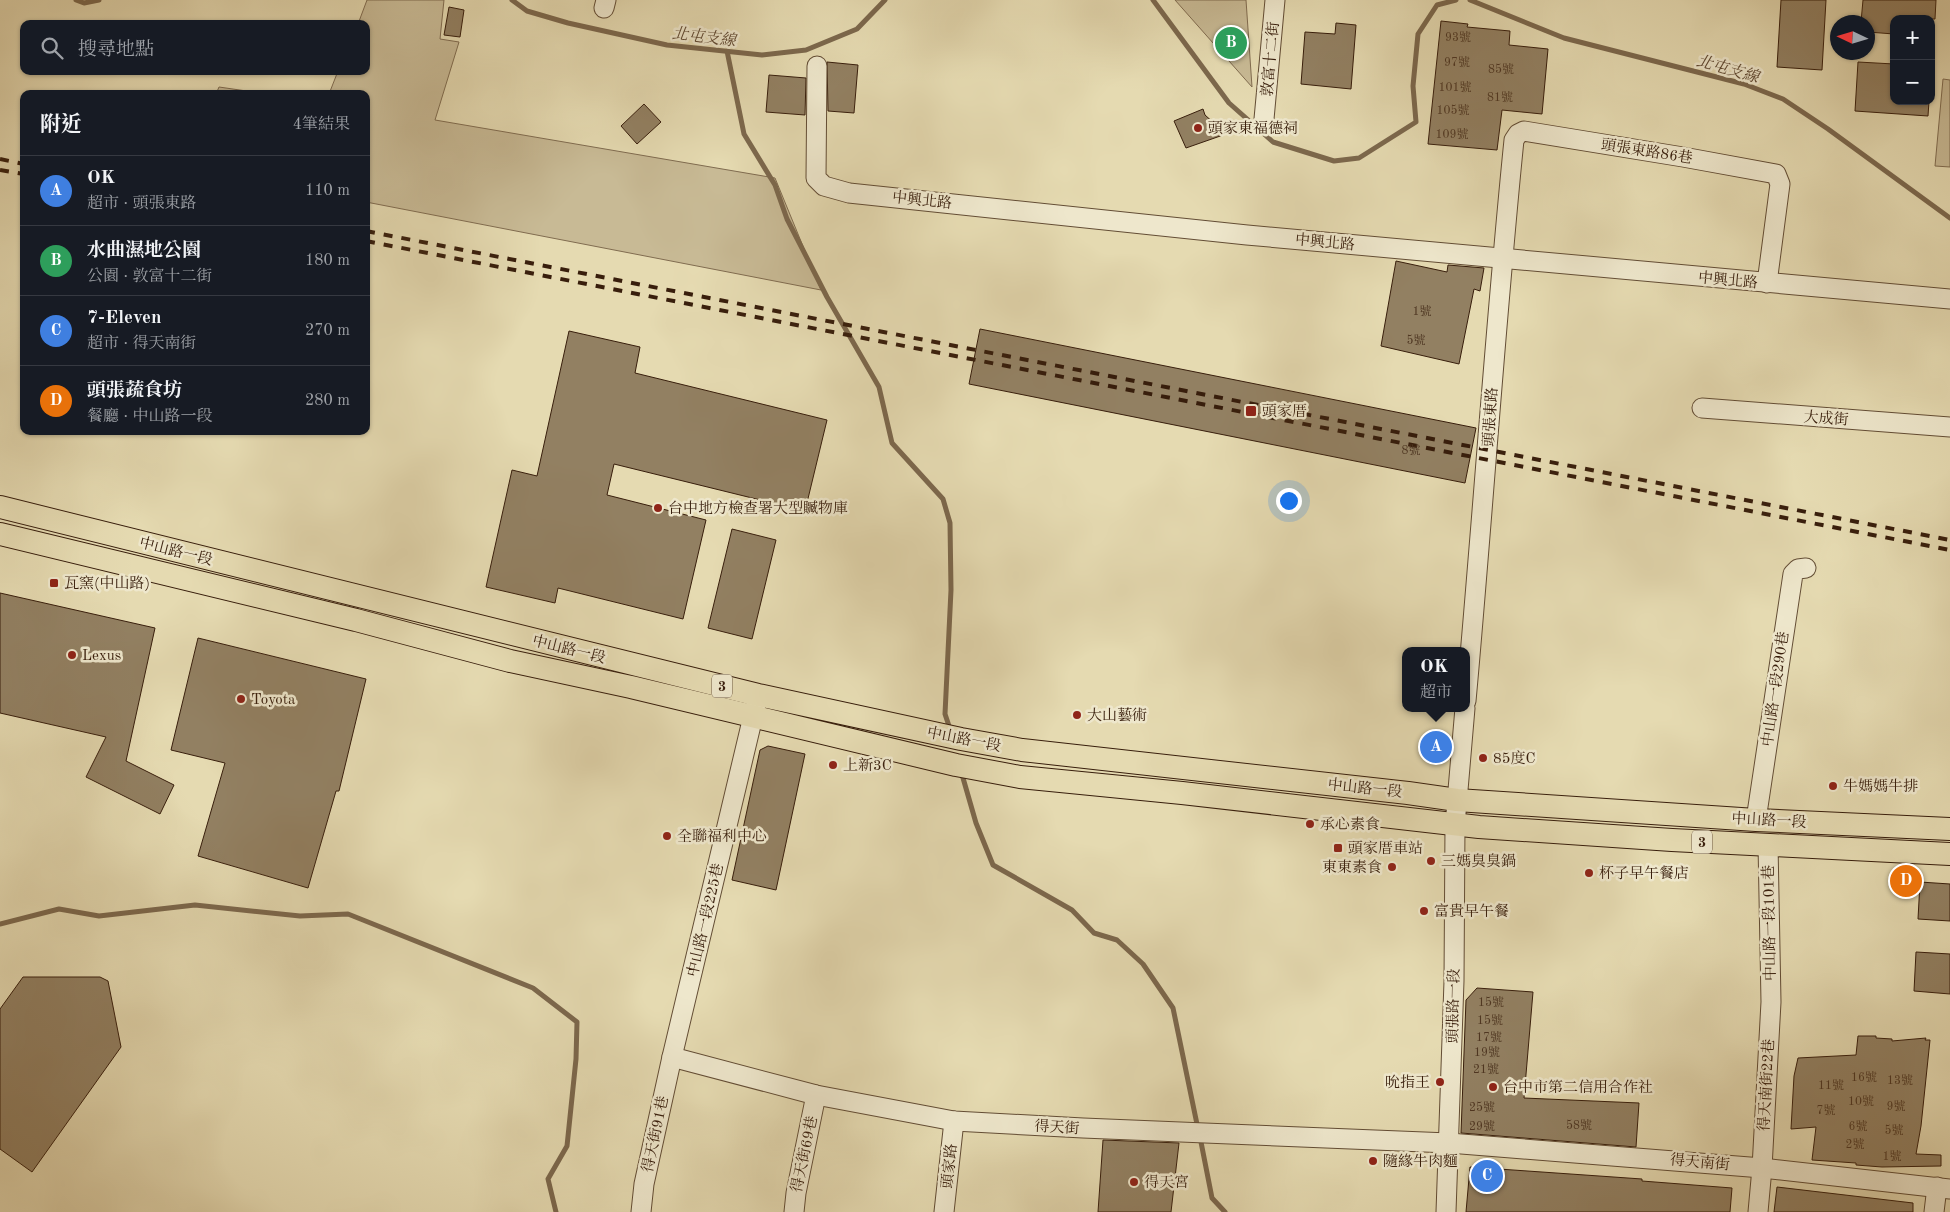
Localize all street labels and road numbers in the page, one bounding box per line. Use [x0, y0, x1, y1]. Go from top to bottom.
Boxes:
street label: 敦富十二街 [1259, 21, 1282, 97]
street label: 頭張東路86巷 [1600, 136, 1694, 167]
street label: 中興北路 [891, 189, 953, 212]
street label: 中興北路 [1294, 231, 1356, 254]
street label: 中興北路 [1697, 269, 1759, 292]
street label: 頭張東路 [1480, 387, 1501, 448]
street label: 大成街 [1803, 408, 1849, 429]
street label: 中山路一段 [137, 534, 214, 569]
street label: 中山路一段290巷 [1759, 630, 1792, 748]
street label: 中山路一段 [530, 632, 607, 667]
road number: 3 [712, 674, 732, 698]
street label: 中山路一段 [925, 724, 1002, 755]
street label: 中山路一段 [1327, 776, 1403, 801]
street label: 中山路一段 [1731, 810, 1807, 831]
road number: 3 [1692, 830, 1712, 854]
street label: 中山路一段225巷 [684, 862, 727, 979]
street label: 中山路一段101巷 [1760, 865, 1779, 981]
street label: 頭張路一段 [1444, 968, 1463, 1044]
street label: 得天南街22巷 [1756, 1038, 1777, 1132]
street label: 得天街91巷 [639, 1094, 672, 1174]
street label: 得天街69巷 [788, 1114, 821, 1194]
street label: 得天街 [1034, 1118, 1080, 1137]
street label: 頭家路 [939, 1143, 960, 1189]
street label: 得天南街 [1669, 1151, 1731, 1174]

